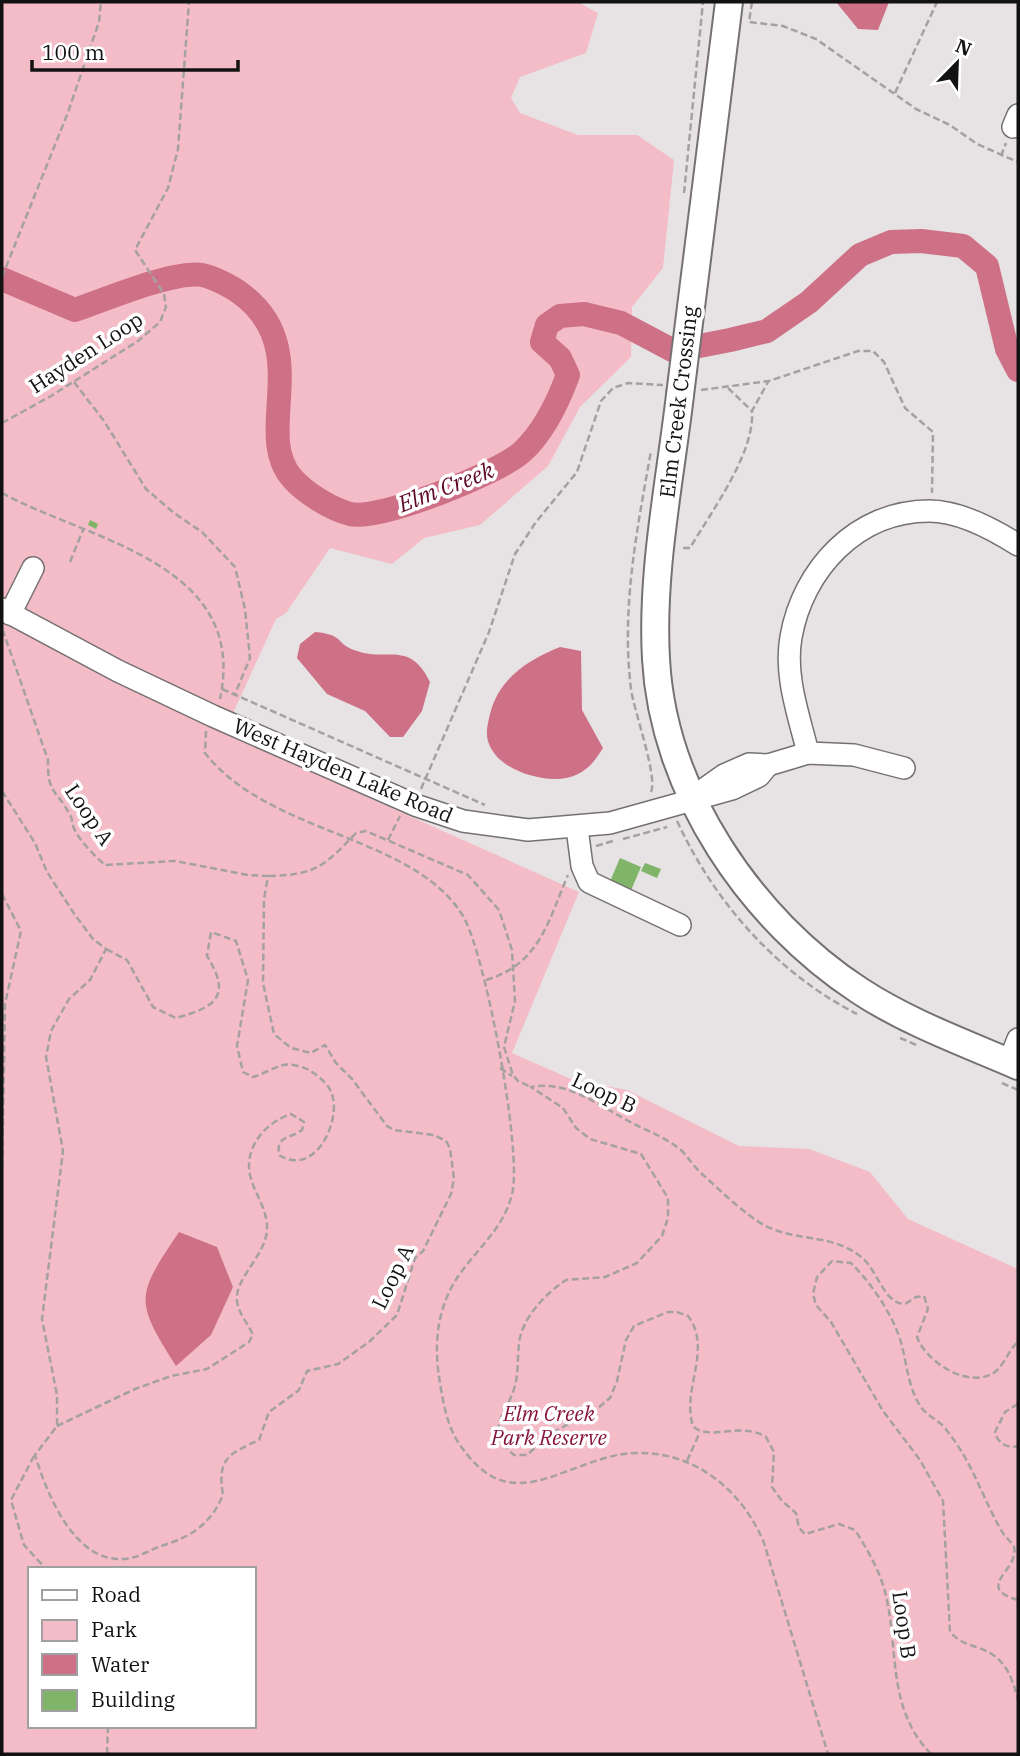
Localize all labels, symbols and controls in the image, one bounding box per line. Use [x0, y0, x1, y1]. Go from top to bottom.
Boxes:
scale bar [32, 28, 238, 72]
north arrow [922, 28, 992, 98]
text: N [952, 33, 975, 61]
text: 100 m [42, 38, 105, 66]
street label: Elm Creek Crossing [652, 304, 704, 499]
street label: Hayden Loop [23, 305, 148, 399]
water label: Elm Creek [393, 454, 499, 518]
street label: West Hayden Lake Road [229, 711, 458, 829]
street label: Loop A [59, 778, 121, 851]
street label: Loop B [568, 1065, 641, 1119]
street label: Loop A [364, 1239, 420, 1313]
park label: Elm Creek Park Reserve [490, 1399, 608, 1451]
legend [28, 1567, 256, 1728]
text: Road [91, 1580, 141, 1608]
street label: Loop B [886, 1589, 924, 1661]
text: Park [91, 1615, 138, 1643]
text: Water [91, 1650, 150, 1678]
text: Building [91, 1685, 176, 1713]

